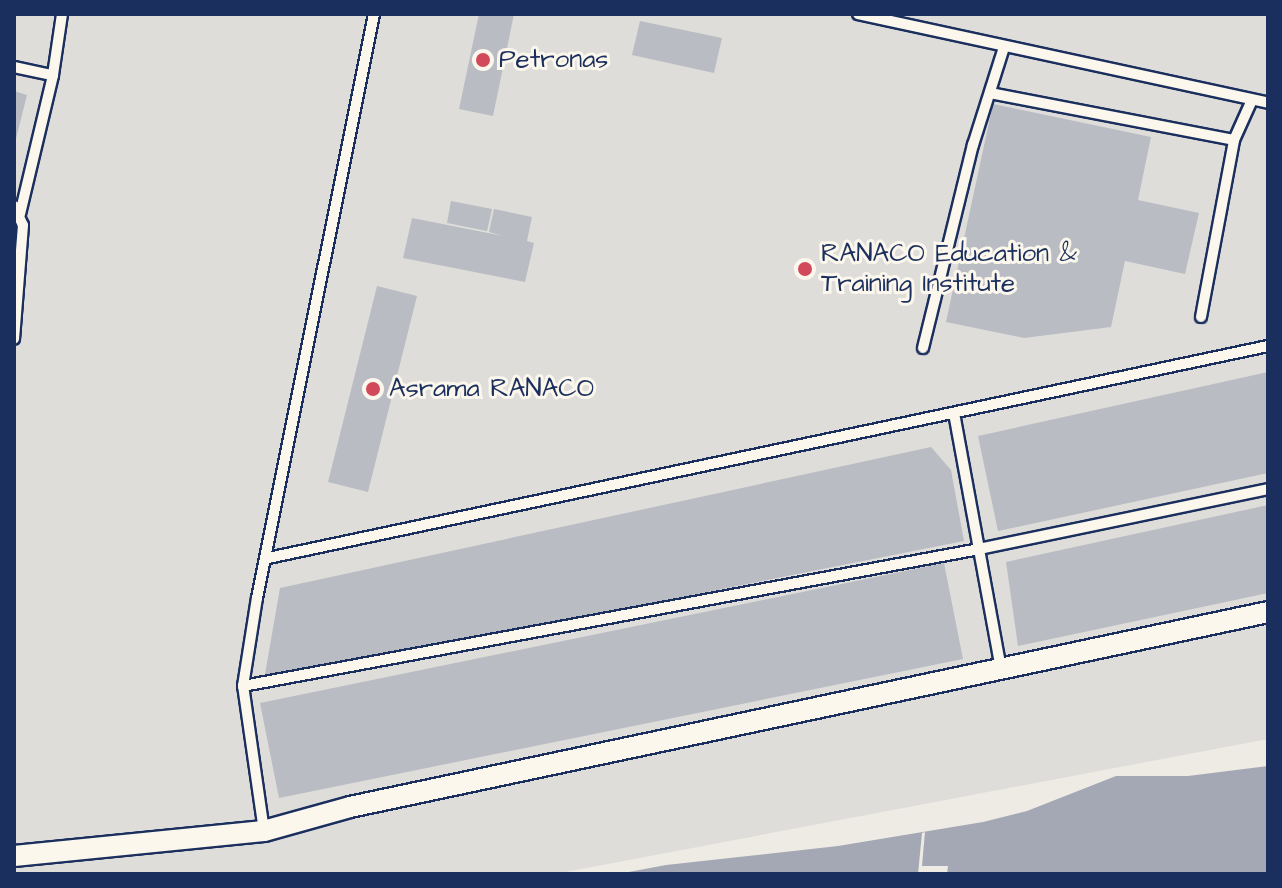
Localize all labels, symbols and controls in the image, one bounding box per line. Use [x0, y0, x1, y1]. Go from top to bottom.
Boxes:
place label: Petronas [499, 44, 608, 76]
marker: Petronas [474, 51, 492, 69]
place label: RANACO Education & Training Institute [821, 238, 1077, 300]
marker: RANACO Education & Training Institute [796, 260, 814, 278]
place label: Asrama RANACO [389, 373, 594, 405]
marker: Asrama RANACO [364, 380, 382, 398]

